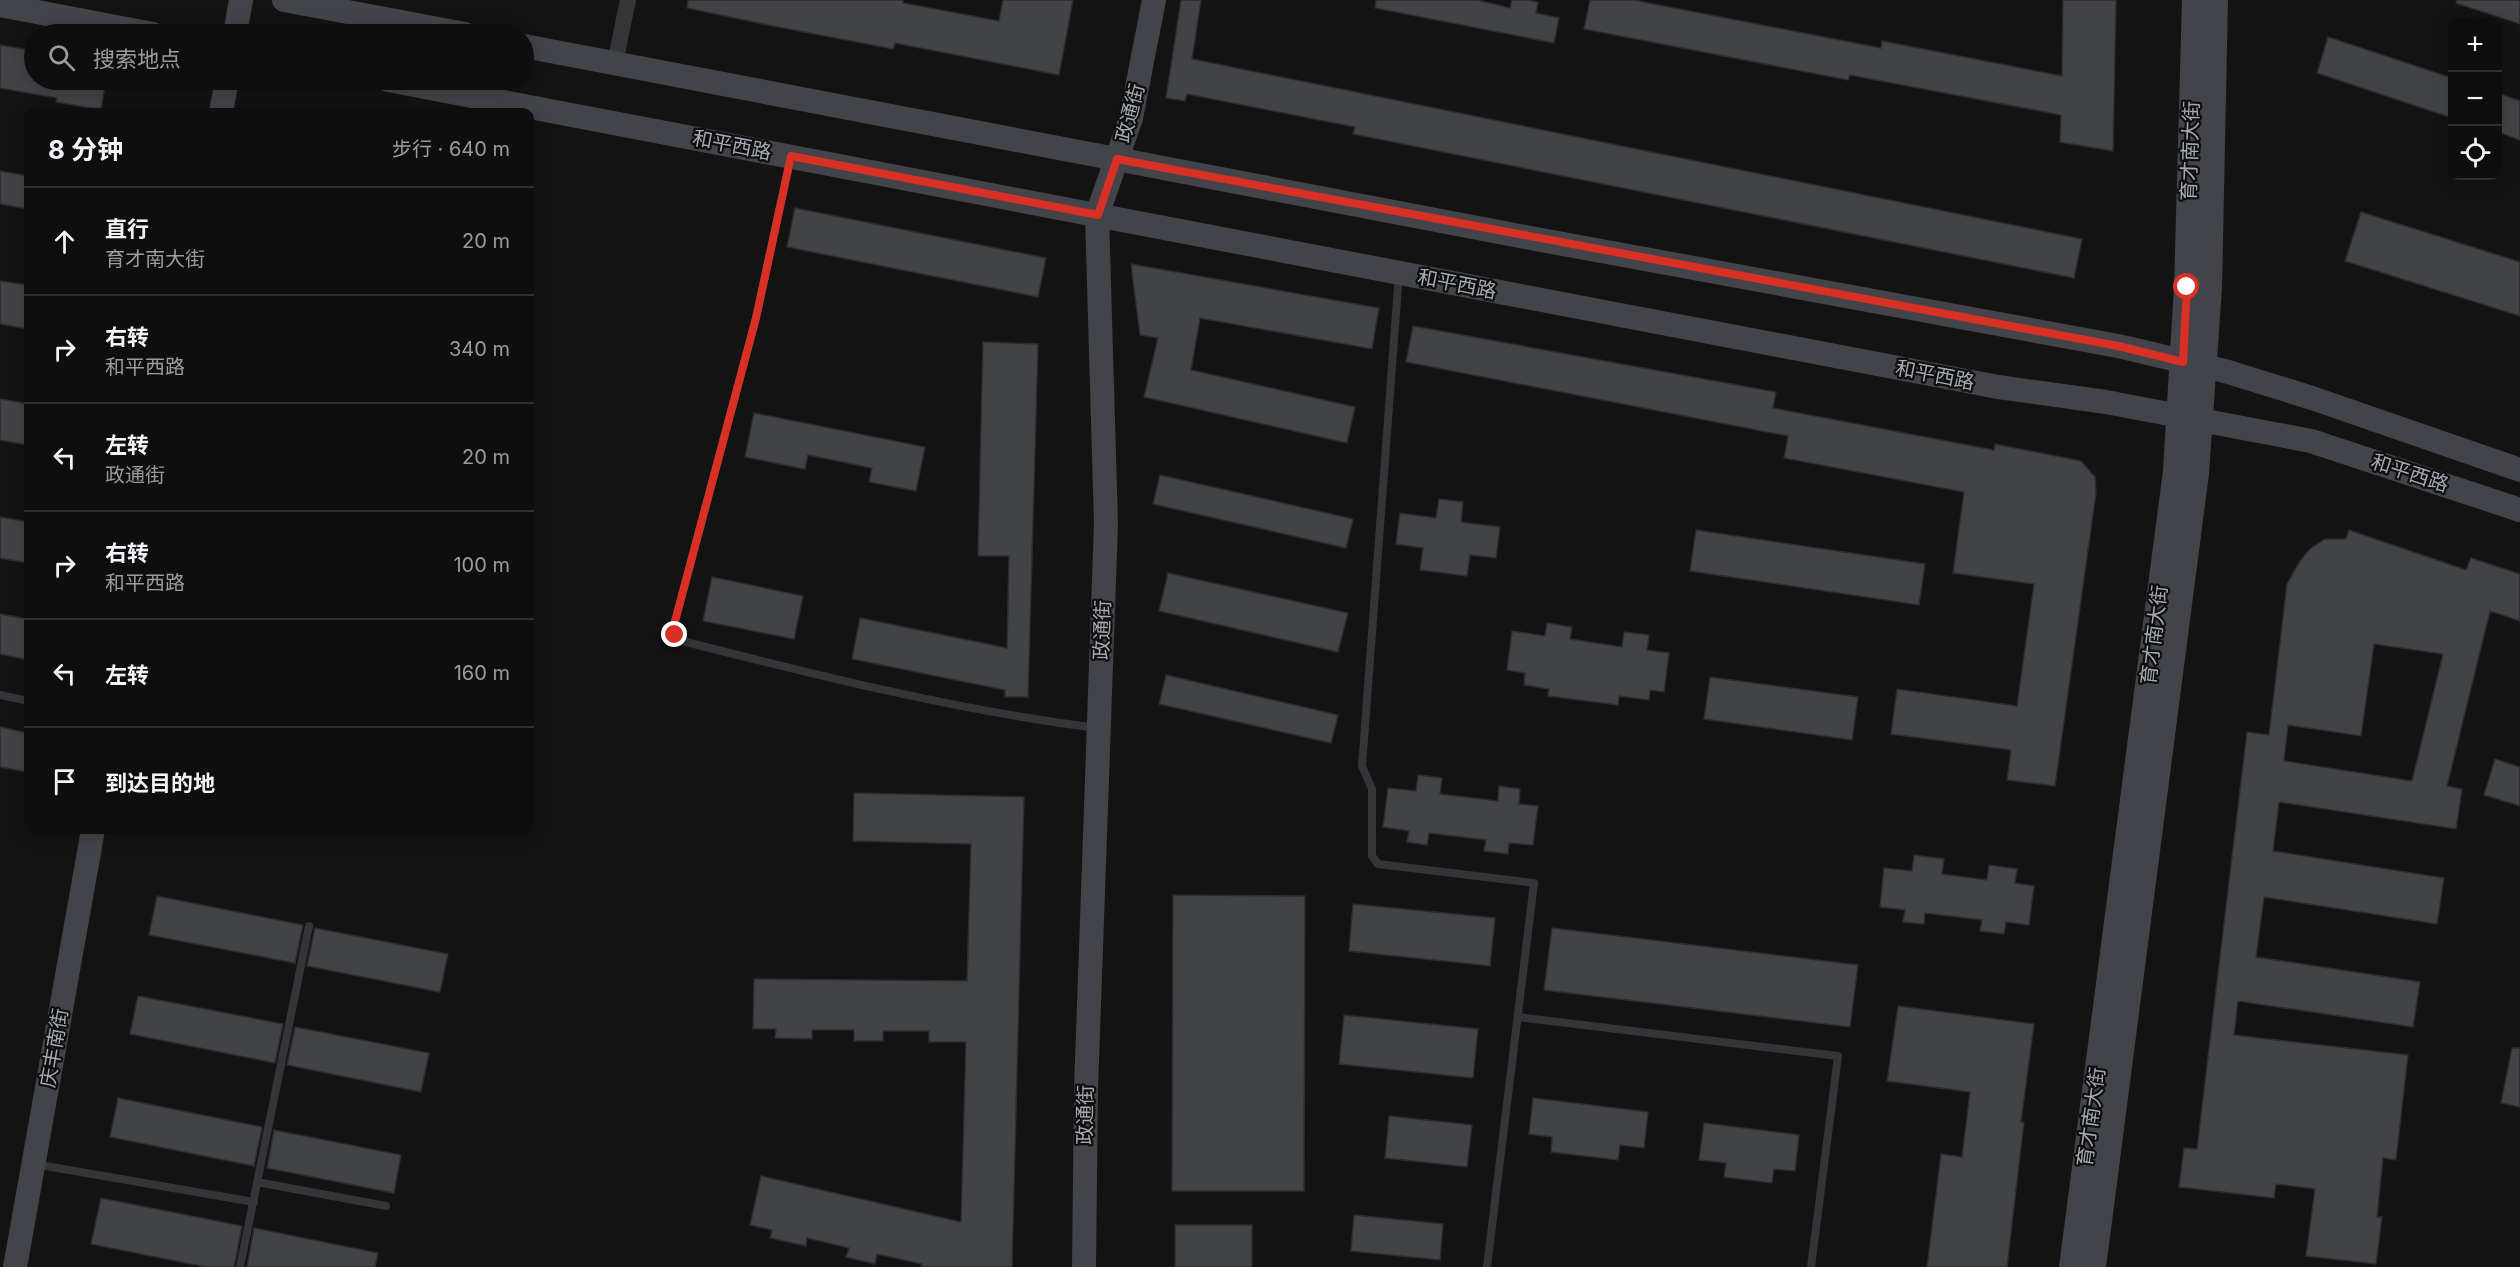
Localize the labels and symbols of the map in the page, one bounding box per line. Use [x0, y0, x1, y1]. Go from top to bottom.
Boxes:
street label: 政通街 [1111, 81, 1149, 145]
street label: 育才南大街 [2176, 101, 2204, 201]
street label: 和平西路 [690, 126, 774, 164]
street label: 和平西路 [1415, 265, 1499, 303]
route start [2173, 273, 2199, 299]
street label: 和平西路 [1893, 356, 1977, 394]
street label: 和平西路 [2368, 449, 2452, 497]
street label: 育才南大街 [2136, 584, 2172, 686]
street label: 政通街 [1089, 600, 1115, 660]
route end [661, 621, 687, 647]
street label: 庆丰南街 [35, 1007, 73, 1089]
street label: 育才南大街 [2072, 1066, 2110, 1168]
street label: 政通街 [1072, 1085, 1098, 1145]

